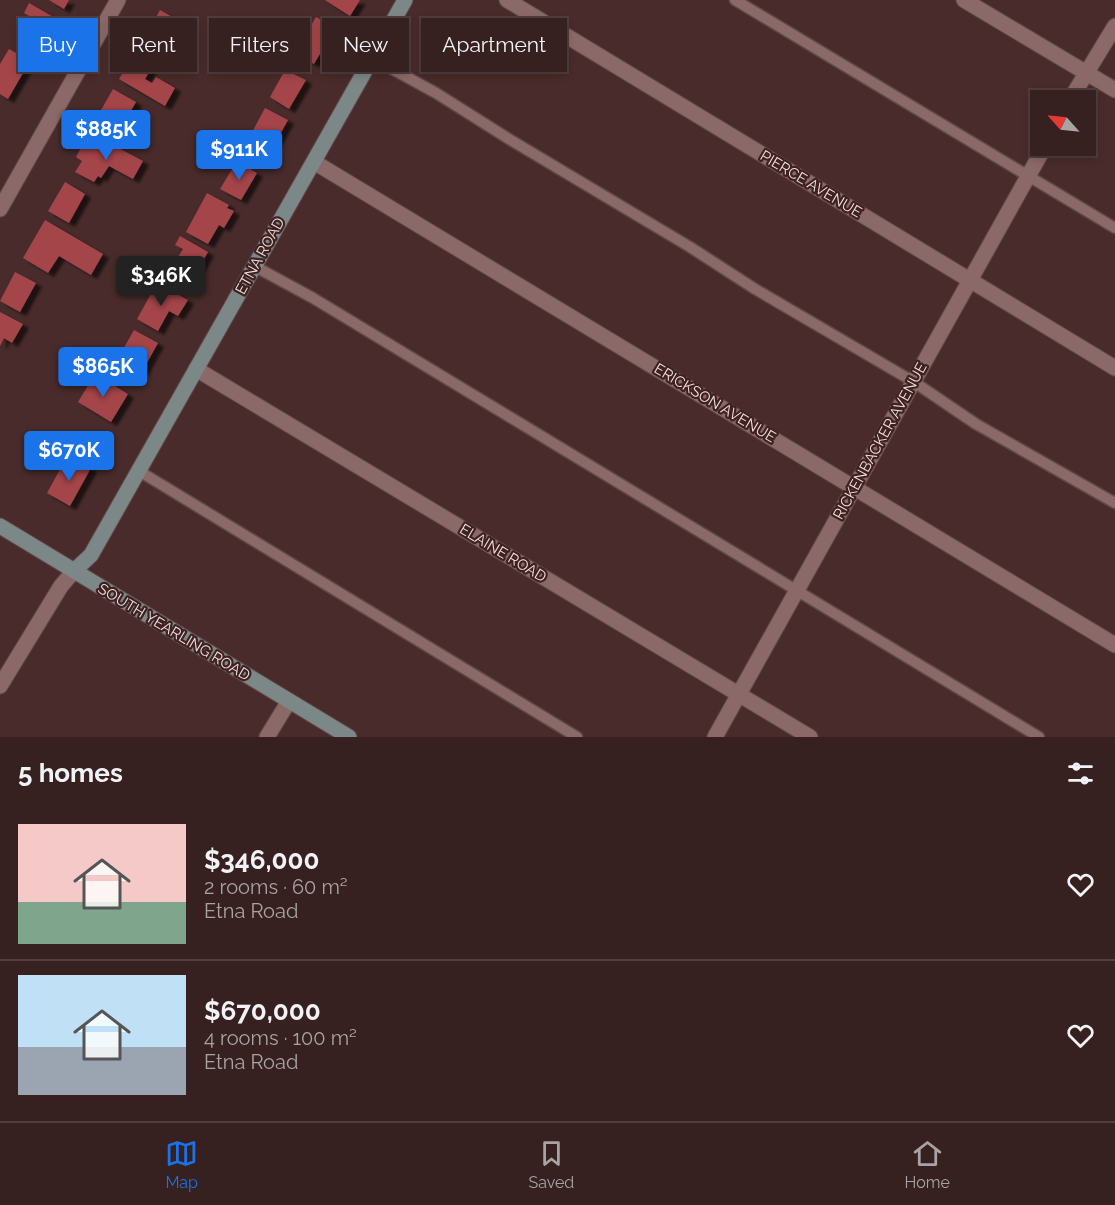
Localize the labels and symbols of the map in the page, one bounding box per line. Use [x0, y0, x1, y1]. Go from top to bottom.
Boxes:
north arrow [1030, 90, 1096, 156]
pin: $885K [64, 110, 148, 161]
pin: $911K [197, 130, 281, 181]
street label: PIERCE AVENUE [757, 147, 865, 221]
street label: ETNA ROAD [232, 214, 289, 297]
pin: $346K [119, 256, 203, 307]
pin: $865K [61, 347, 145, 398]
street label: RICKENBACKER AVENUE [829, 359, 931, 523]
street label: ERICKSON AVENUE [651, 360, 779, 446]
pin: $670K [27, 431, 111, 482]
street label: ELAINE ROAD [456, 520, 550, 586]
street label: SOUTH YEARLING ROAD [95, 579, 254, 685]

